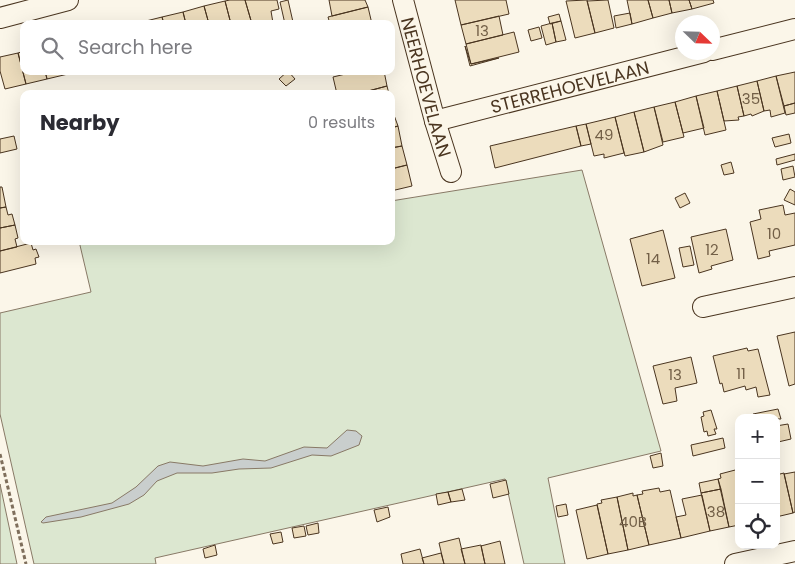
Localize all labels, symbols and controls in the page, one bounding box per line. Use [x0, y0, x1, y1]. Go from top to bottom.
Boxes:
street label: NEERHOEVELAAN [396, 14, 458, 160]
north arrow [675, 15, 720, 60]
search box [20, 20, 395, 75]
house number: 13 [475, 20, 489, 41]
icon: search [38, 34, 66, 62]
text: Search here [78, 34, 192, 61]
street label: STERREHOEVELAAN [488, 54, 652, 119]
house number: 35 [742, 88, 760, 109]
text: Nearby [40, 108, 120, 137]
text: 0 results [308, 111, 375, 134]
house number: 49 [595, 124, 613, 145]
house number: 10 [767, 223, 781, 244]
house number: 12 [705, 239, 719, 260]
house number: 14 [646, 248, 660, 269]
house number: 11 [736, 363, 746, 384]
house number: 13 [668, 364, 682, 385]
map controls [735, 414, 780, 549]
button: + [735, 414, 780, 459]
button: − [735, 459, 780, 504]
house number: 38 [707, 501, 725, 522]
button: locate [735, 504, 780, 549]
house number: 40B [619, 511, 647, 532]

